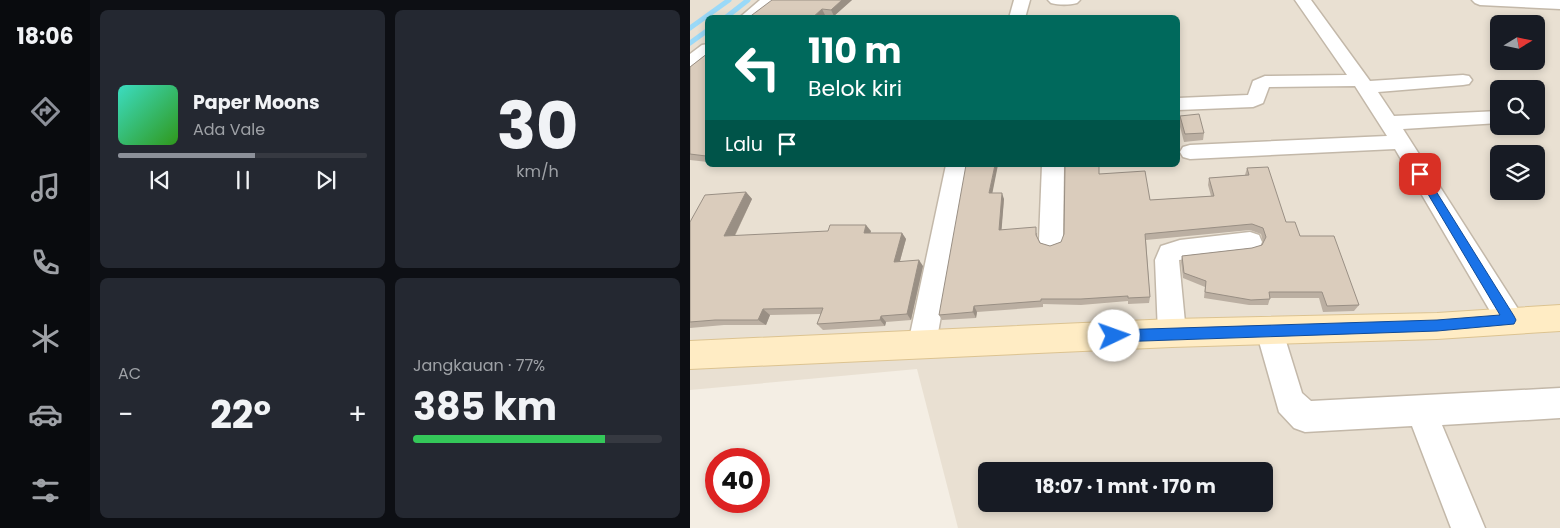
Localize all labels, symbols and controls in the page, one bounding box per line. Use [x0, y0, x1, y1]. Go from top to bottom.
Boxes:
north arrow [1490, 15, 1545, 70]
map controls [1490, 15, 1545, 200]
text: 18:06 [16, 21, 74, 52]
text: 110 m [808, 26, 902, 75]
icon: left [725, 35, 790, 100]
text: Belok kiri [808, 73, 902, 104]
button: search [1490, 80, 1545, 135]
text: 30 [497, 81, 578, 172]
text: Paper Moons [193, 89, 320, 116]
icon: directions [28, 94, 63, 129]
text: Ada Vale [193, 118, 265, 141]
icon: arrive [773, 130, 801, 158]
text: Lalu [725, 131, 763, 158]
button: layers [1490, 145, 1545, 200]
pin [1399, 153, 1441, 195]
text: km/h [516, 160, 559, 183]
icon: arrive [1406, 160, 1434, 188]
icon: previous [146, 166, 174, 194]
icon: pause [229, 166, 257, 194]
icon: next [312, 166, 340, 194]
icon: music [28, 170, 63, 205]
icon: phone [28, 245, 63, 280]
position arrow [1087, 309, 1139, 361]
icon: climate [28, 321, 63, 356]
text: Jangkauan · 77% [413, 354, 545, 377]
text: AC [118, 362, 141, 385]
text: 385 km [413, 380, 557, 433]
text: 22° [210, 388, 271, 441]
text: − [118, 395, 133, 434]
text: + [348, 395, 367, 434]
icon: car [28, 397, 63, 432]
speed limit sign: 40 [705, 448, 770, 513]
icon: filters [28, 473, 63, 508]
text: 18:07 · 1 mnt · 170 m [1035, 473, 1216, 500]

